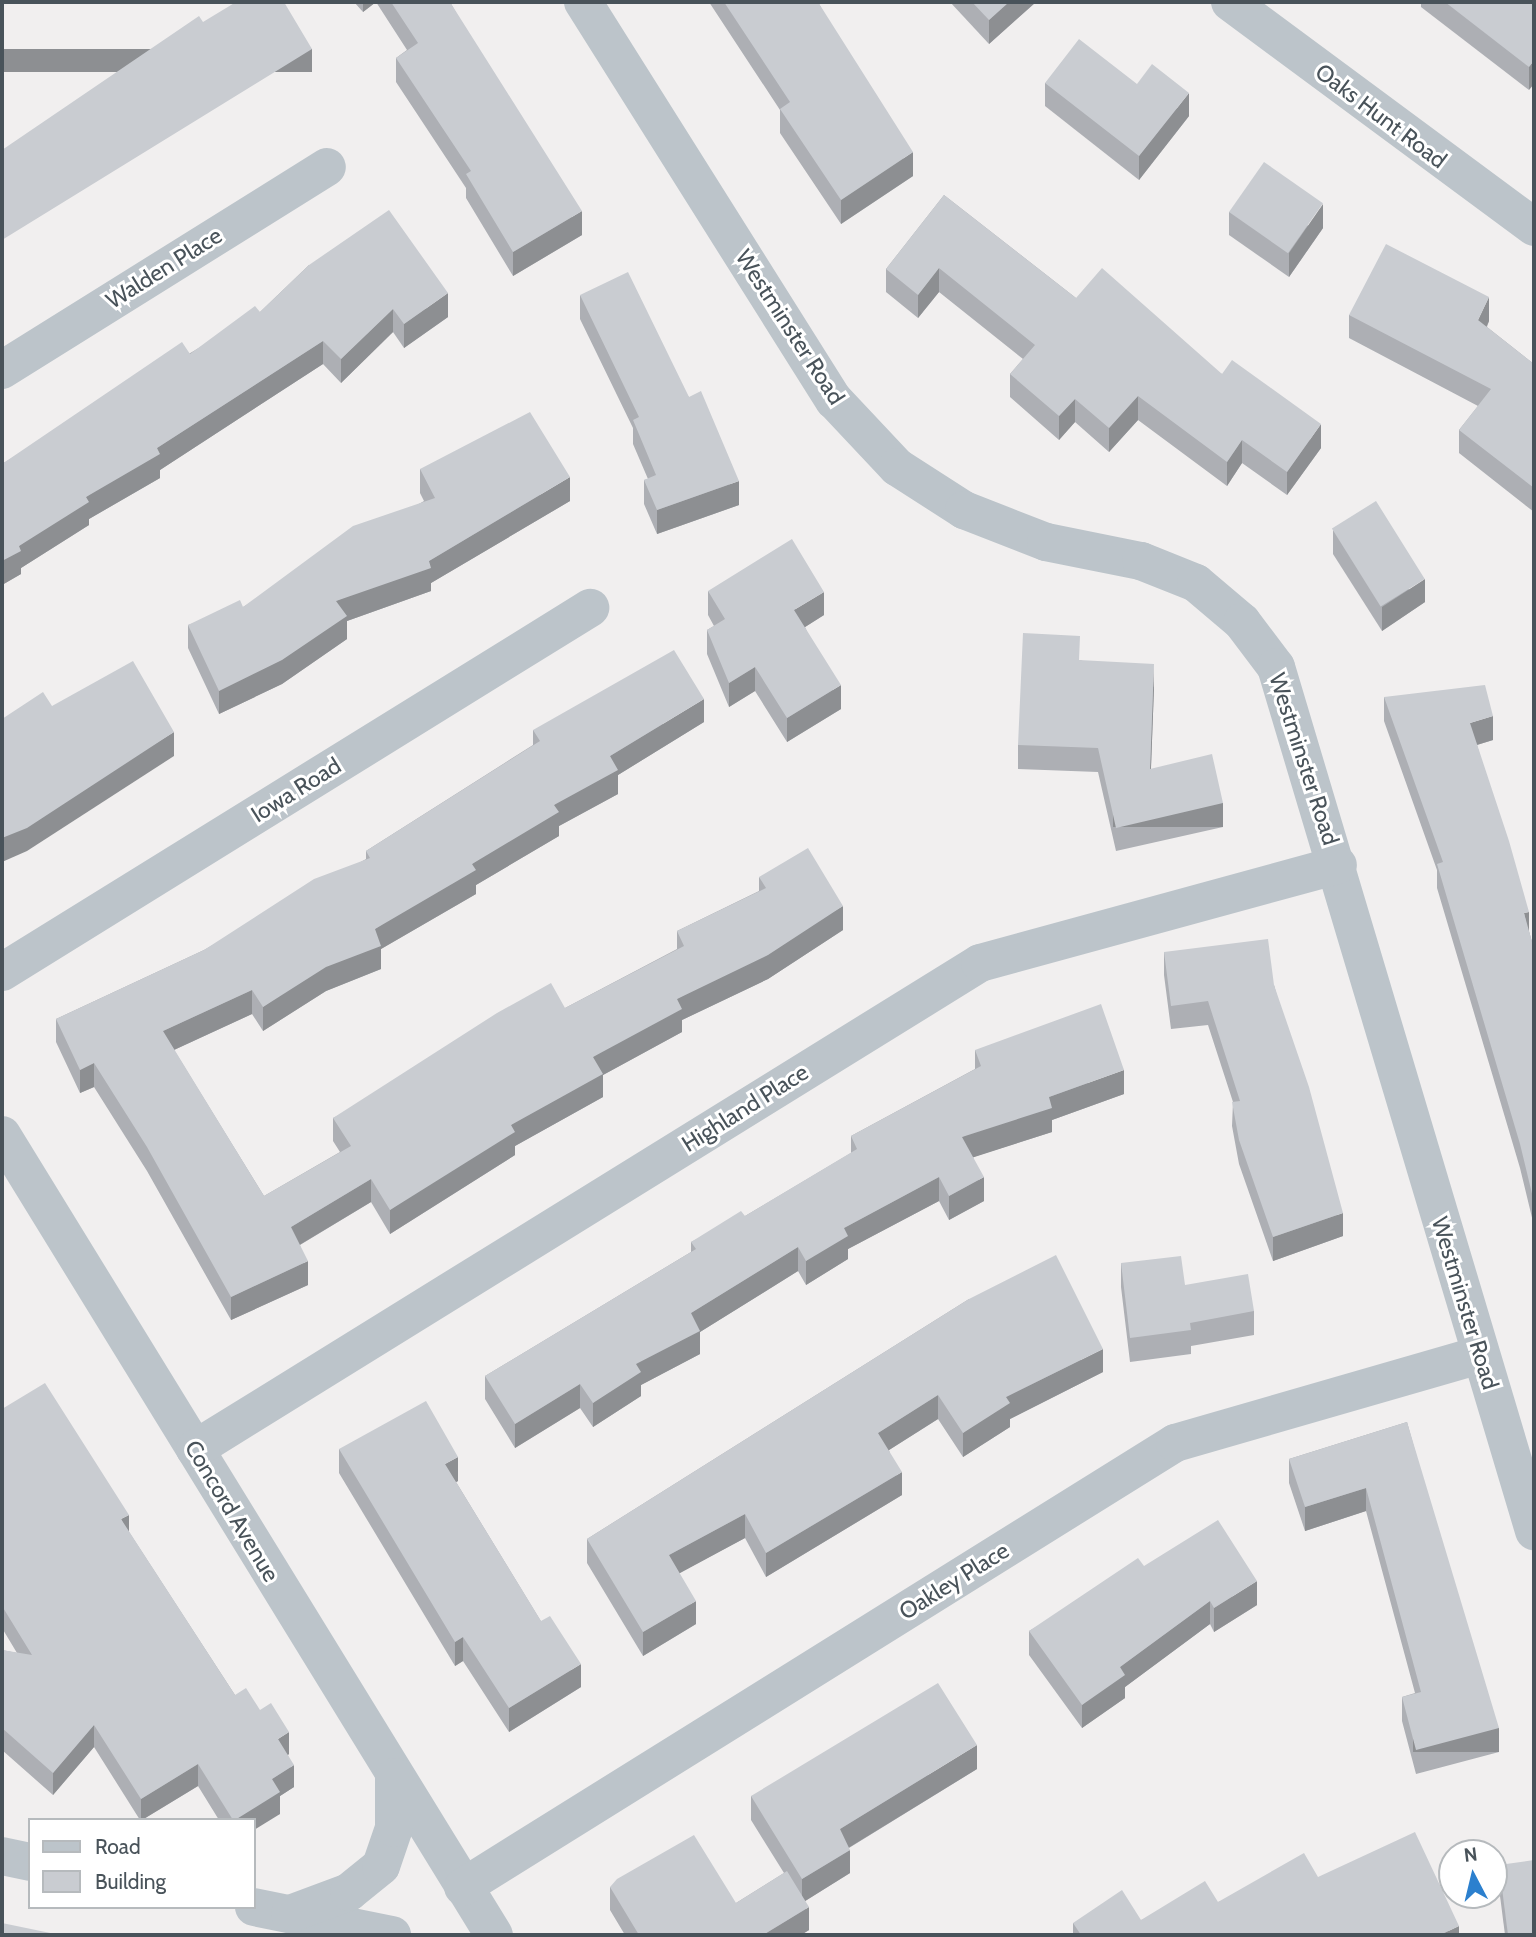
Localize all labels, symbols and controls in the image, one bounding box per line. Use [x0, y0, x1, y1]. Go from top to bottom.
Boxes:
street label: Oaks Hunt Road [1310, 58, 1452, 174]
street label: Walden Place [101, 221, 227, 315]
street label: Westminster Road [730, 244, 850, 410]
street label: Westminster Road [1263, 670, 1345, 848]
street label: Iowa Road [246, 752, 346, 828]
street label: Highland Place [677, 1058, 813, 1158]
street label: Westminster Road [1426, 1213, 1504, 1393]
street label: Concord Avenue [179, 1435, 285, 1587]
street label: Oakley Place [894, 1536, 1014, 1626]
legend [28, 1818, 256, 1909]
text: Road [95, 1834, 141, 1859]
north arrow [1438, 1839, 1508, 1909]
text: N [1463, 1842, 1479, 1867]
text: Building [95, 1869, 166, 1894]

